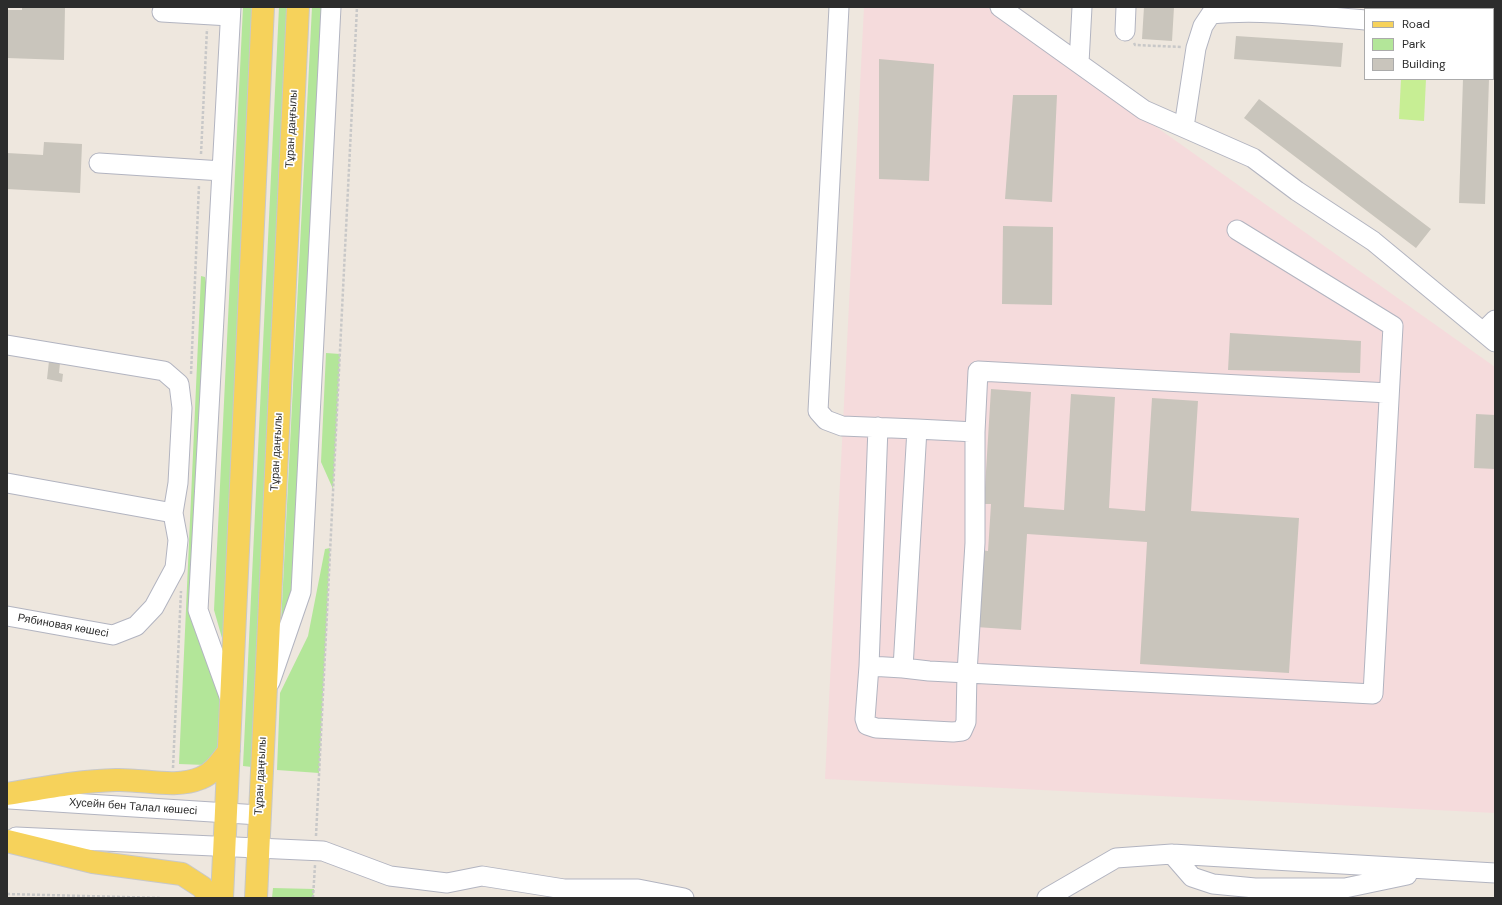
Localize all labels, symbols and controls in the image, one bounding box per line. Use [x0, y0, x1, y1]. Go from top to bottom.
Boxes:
legend [1364, 8, 1494, 80]
text: Road [1402, 16, 1430, 32]
text: Park [1402, 36, 1426, 52]
text: Building [1402, 56, 1446, 72]
street label: Тұран даңғылы [283, 90, 301, 168]
street label: Тұран даңғылы [268, 413, 286, 491]
street label: Рябиновая көшесі [17, 612, 109, 640]
street label: Тұран даңғылы [252, 737, 270, 815]
street label: Хусейн бен Талал көшесі [68, 796, 198, 818]

